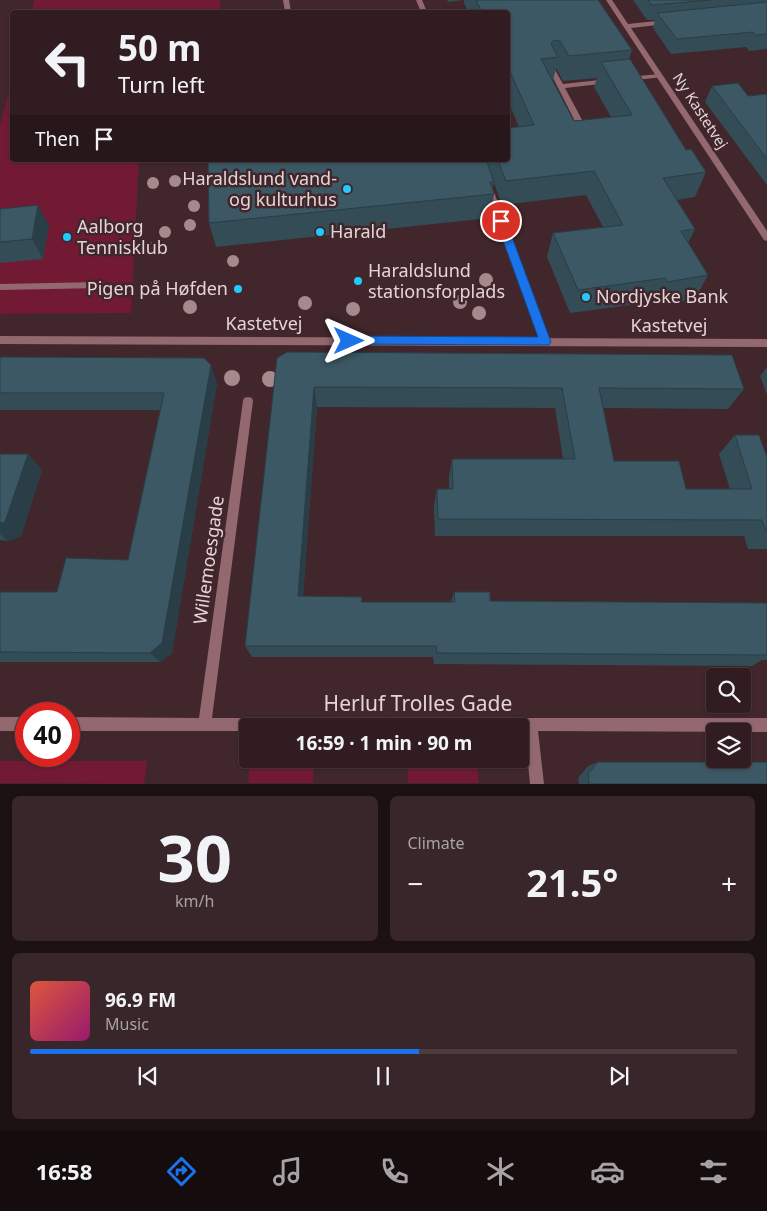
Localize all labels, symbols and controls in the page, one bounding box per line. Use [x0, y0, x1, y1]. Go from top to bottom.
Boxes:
text: 50 m [118, 24, 201, 71]
icon: left [35, 30, 100, 95]
street label: Ny Kastetvej [669, 68, 733, 152]
text: Turn left [118, 69, 205, 99]
icon: arrive [90, 125, 118, 153]
text: Then [35, 126, 80, 152]
place label: Haraldslund vand- og kulturhus [182, 166, 337, 211]
marker: Haraldslund vand- og kulturhus [341, 183, 353, 195]
pin [480, 200, 522, 242]
icon: arrive [487, 207, 515, 235]
place label: Aalborg Tennisklub [77, 214, 168, 259]
place label: Harald [330, 219, 386, 243]
marker: Harald [314, 226, 326, 238]
marker: Aalborg Tennisklub [61, 231, 73, 243]
place label: Haraldslund stationsforplads [368, 258, 505, 303]
marker: Haraldslund stationsforplads [352, 275, 364, 287]
place label: Pigen på Høfden [87, 276, 228, 300]
marker: Pigen på Høfden [232, 283, 244, 295]
place label: Nordjyske Bank [596, 284, 729, 308]
marker: Nordjyske Bank [580, 291, 592, 303]
street label: Kastetvej [226, 311, 302, 335]
street label: Kastetvej [631, 313, 707, 337]
position arrow [322, 314, 374, 366]
street label: Willemoesgade [187, 494, 229, 626]
map controls [706, 668, 751, 768]
button: search [706, 668, 751, 713]
street label: Herluf Trolles Gade [324, 689, 512, 717]
speed limit sign: 40 [15, 702, 80, 767]
button: layers [706, 723, 751, 768]
text: 16:59 · 1 min · 90 m [296, 730, 472, 756]
text: 30 [158, 813, 232, 901]
text: Climate [408, 832, 465, 854]
text: 21.5° [526, 856, 618, 908]
text: − [408, 864, 424, 902]
text: + [721, 864, 737, 902]
text: km/h [175, 890, 214, 912]
text: 96.9 FM [105, 987, 176, 1013]
text: Music [105, 1013, 149, 1035]
icon: previous [134, 1062, 162, 1090]
icon: pause [369, 1062, 397, 1090]
icon: next [605, 1062, 633, 1090]
icon: directions [164, 1154, 199, 1189]
icon: music [270, 1154, 305, 1189]
icon: phone [377, 1154, 412, 1189]
icon: climate [483, 1154, 518, 1189]
icon: car [590, 1154, 625, 1189]
icon: filters [696, 1154, 731, 1189]
text: 16:58 [36, 1156, 92, 1186]

